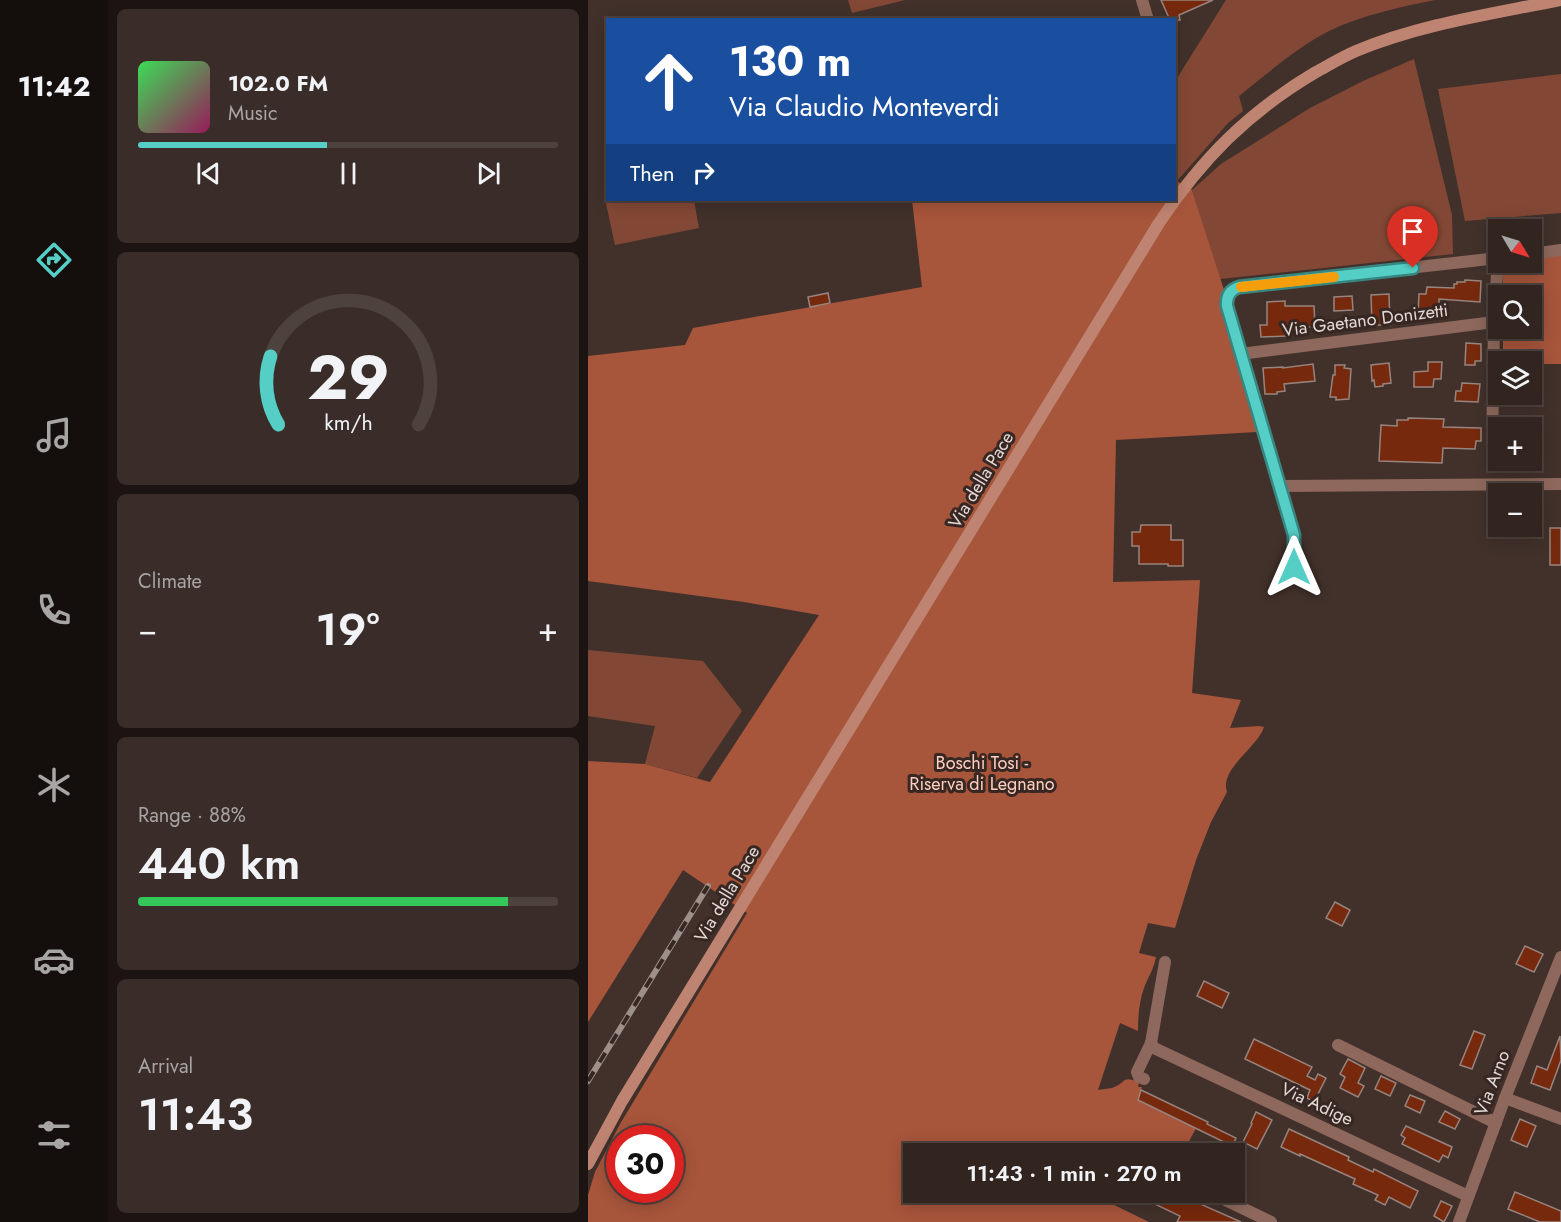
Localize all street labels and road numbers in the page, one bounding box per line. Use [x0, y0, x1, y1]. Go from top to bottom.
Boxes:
street label: Via Gaetano Donizetti [1281, 297, 1449, 343]
street label: Via della Pace [942, 427, 1020, 533]
street label: Via della Pace [688, 841, 766, 947]
street label: Via Arno [1468, 1046, 1516, 1119]
street label: Via Adige [1277, 1076, 1357, 1132]

